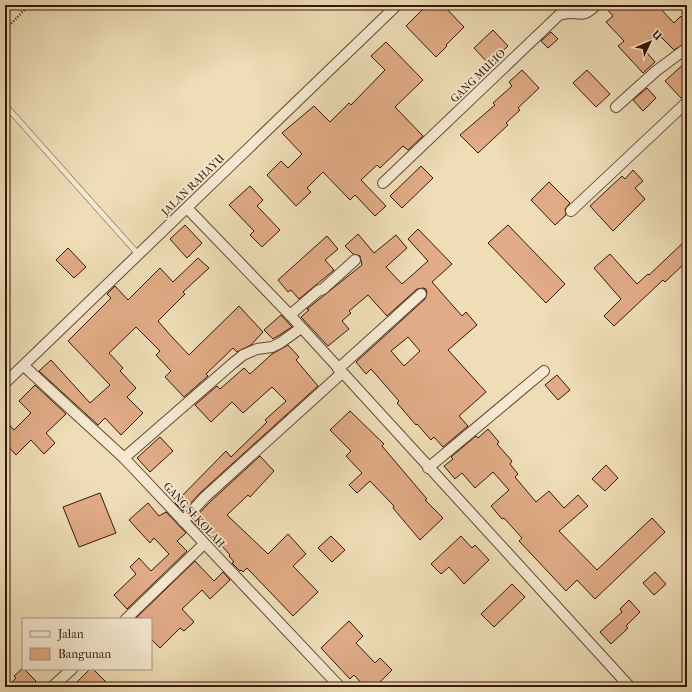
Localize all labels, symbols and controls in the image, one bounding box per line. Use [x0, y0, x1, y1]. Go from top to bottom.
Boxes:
north arrow [630, 22, 670, 62]
text: U [648, 27, 665, 43]
street label: GANG MULIO [448, 46, 508, 105]
street label: JALAN RAHAYU [158, 151, 228, 219]
street label: GANG SEKOLAH [160, 480, 228, 551]
legend [22, 618, 152, 670]
text: Jalan [57, 627, 84, 641]
text: Bangunan [58, 647, 111, 661]

